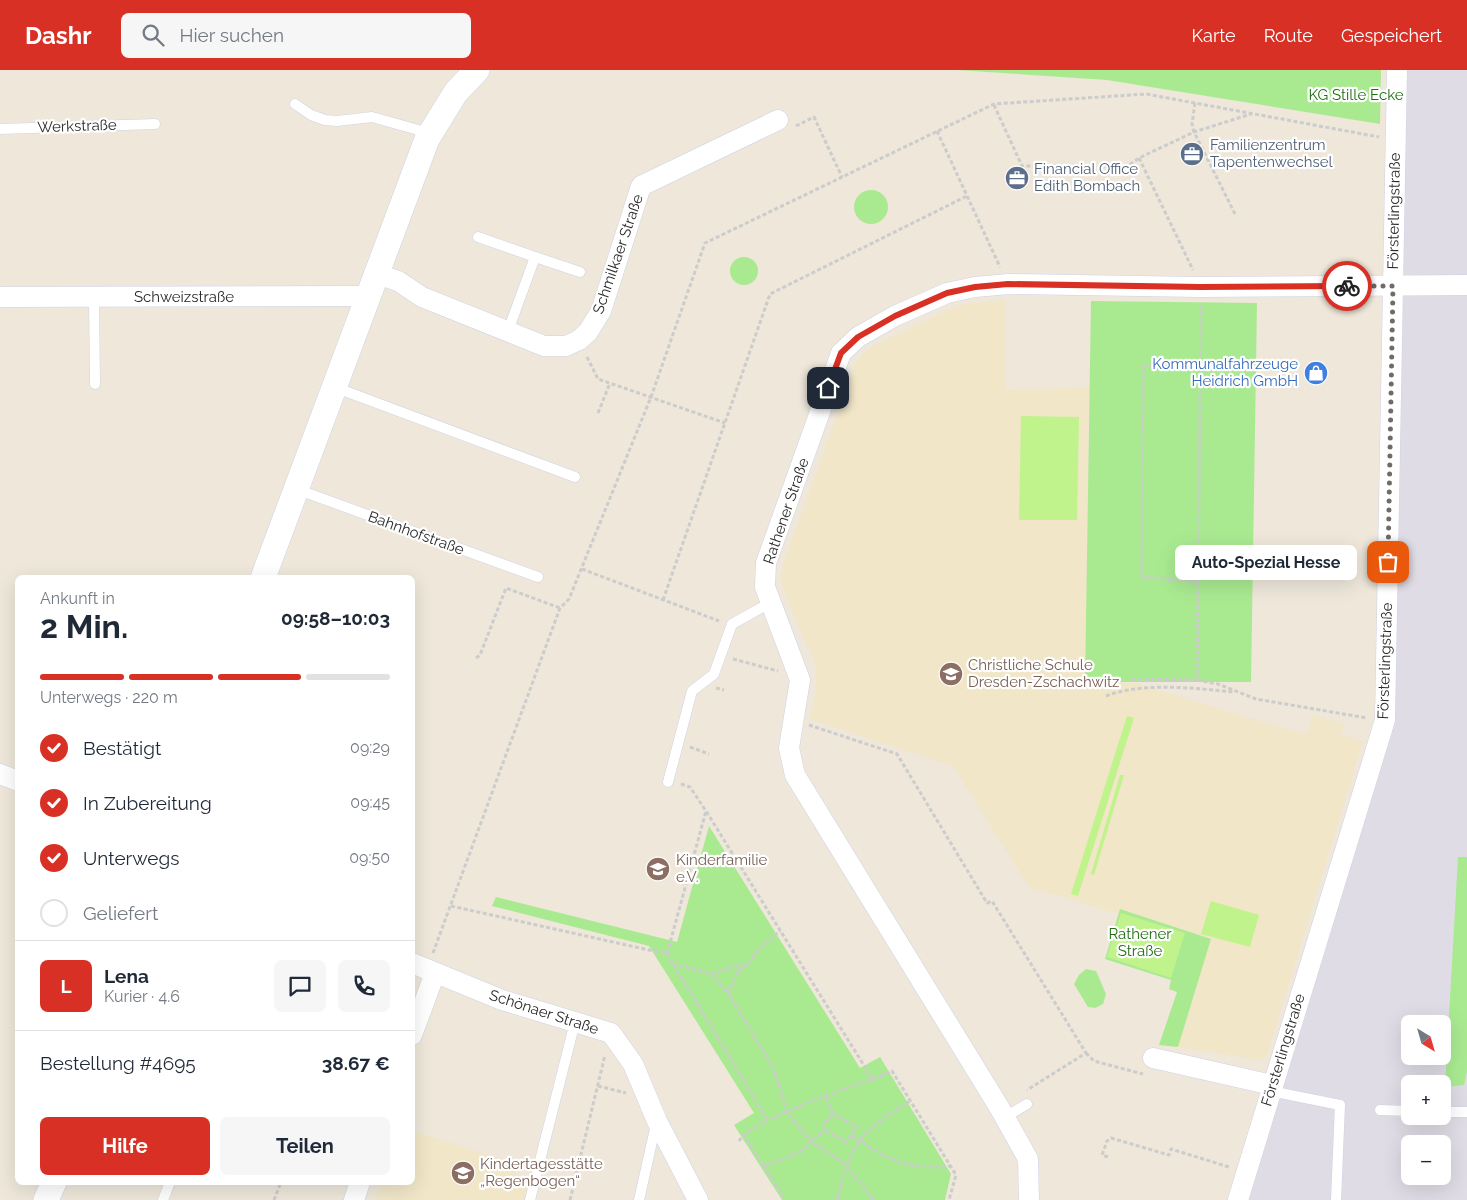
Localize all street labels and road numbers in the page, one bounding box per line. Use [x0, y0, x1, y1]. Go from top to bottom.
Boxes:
street label: Werkstraße [37, 116, 117, 136]
street label: Försterlingstraße [1384, 152, 1404, 270]
street label: Schmilkaer Straße [589, 192, 647, 316]
street label: Schweizstraße [134, 288, 234, 306]
street label: Rathener Straße [759, 455, 813, 566]
street label: Bahnhofstraße [366, 507, 467, 559]
street label: Försterlingstraße [1374, 602, 1396, 720]
street label: Schönaer Straße [487, 986, 601, 1038]
street label: Försterlingstraße [1257, 991, 1309, 1109]

